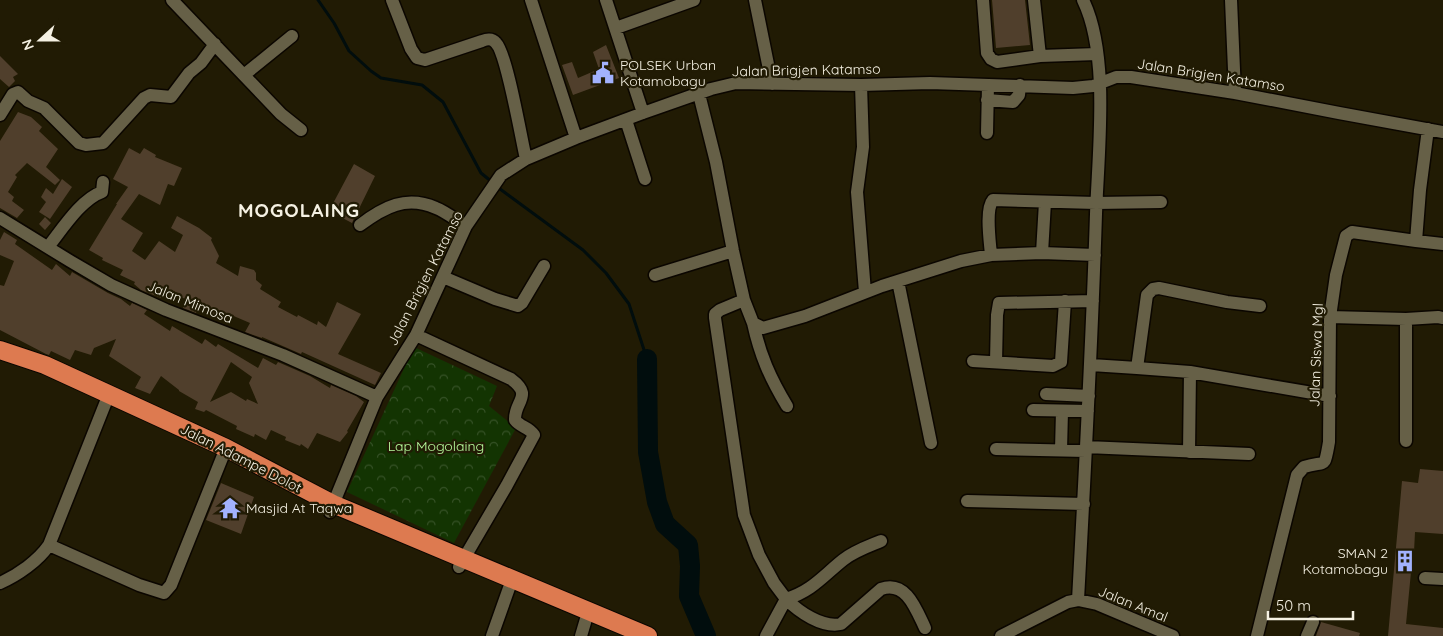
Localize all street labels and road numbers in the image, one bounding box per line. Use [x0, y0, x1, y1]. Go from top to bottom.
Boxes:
street label: Jalan Brigjen Katamso [1136, 54, 1286, 96]
street label: Jalan Brigjen Katamso [731, 60, 881, 80]
street label: Jalan Brigjen Katamso [383, 208, 467, 348]
street label: Jalan Mimosa [144, 277, 236, 327]
street label: Jalan Siswa Mgl [1305, 303, 1327, 407]
street label: Jalan Adampe Dolot [177, 420, 305, 497]
street label: Jalan Amal [1095, 582, 1171, 626]

